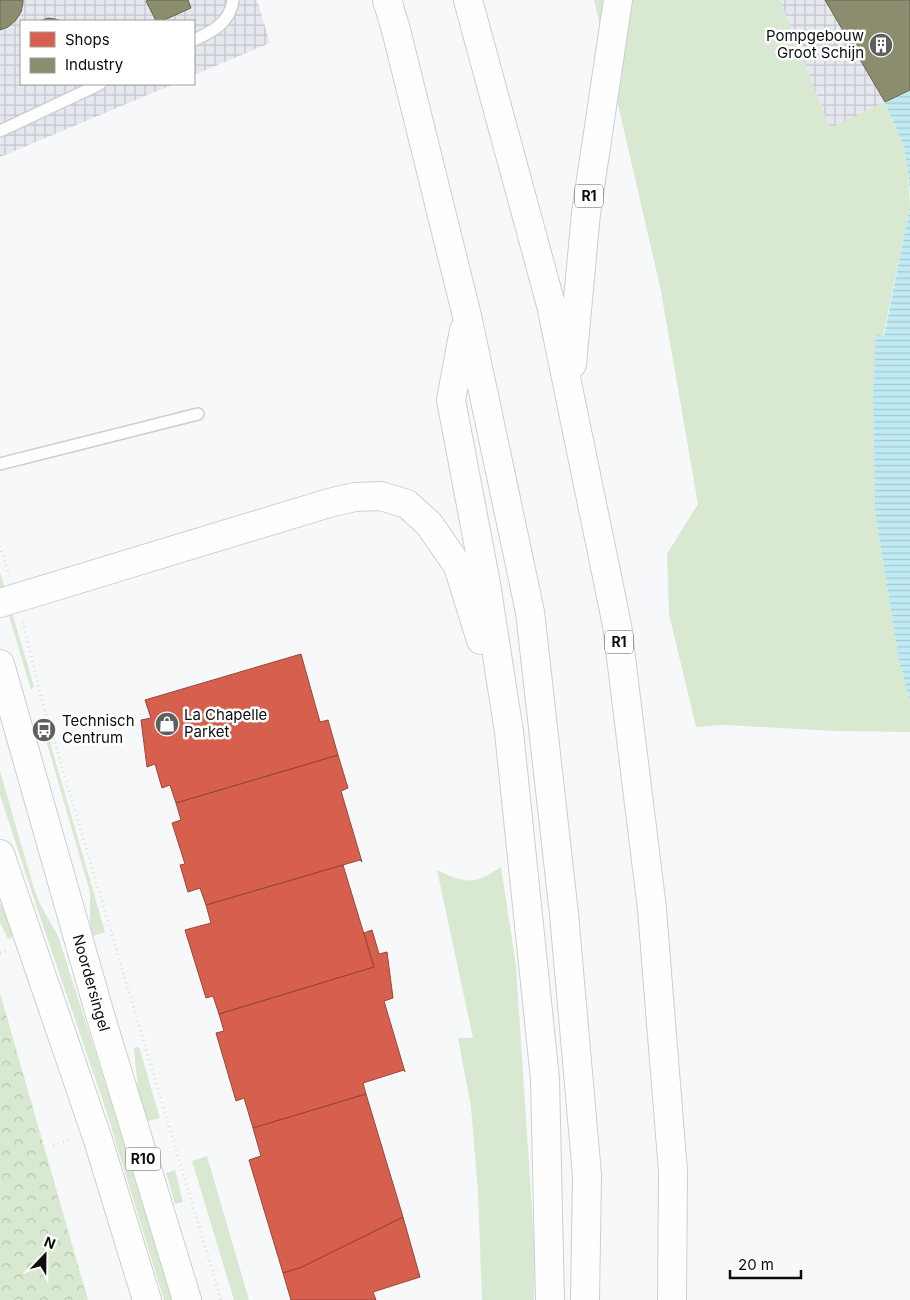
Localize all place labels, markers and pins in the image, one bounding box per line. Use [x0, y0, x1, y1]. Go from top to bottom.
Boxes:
place label: Pompgebouw Groot Schijn [766, 26, 864, 62]
building icon: Pompgebouw Groot Schijn [868, 32, 894, 58]
place label: La Chapelle Parket [184, 705, 267, 741]
place label: Technisch Centrum [62, 711, 135, 747]
shop icon: La Chapelle Parket [154, 711, 180, 737]
bus stop icon: Technisch Centrum [31, 717, 57, 743]

